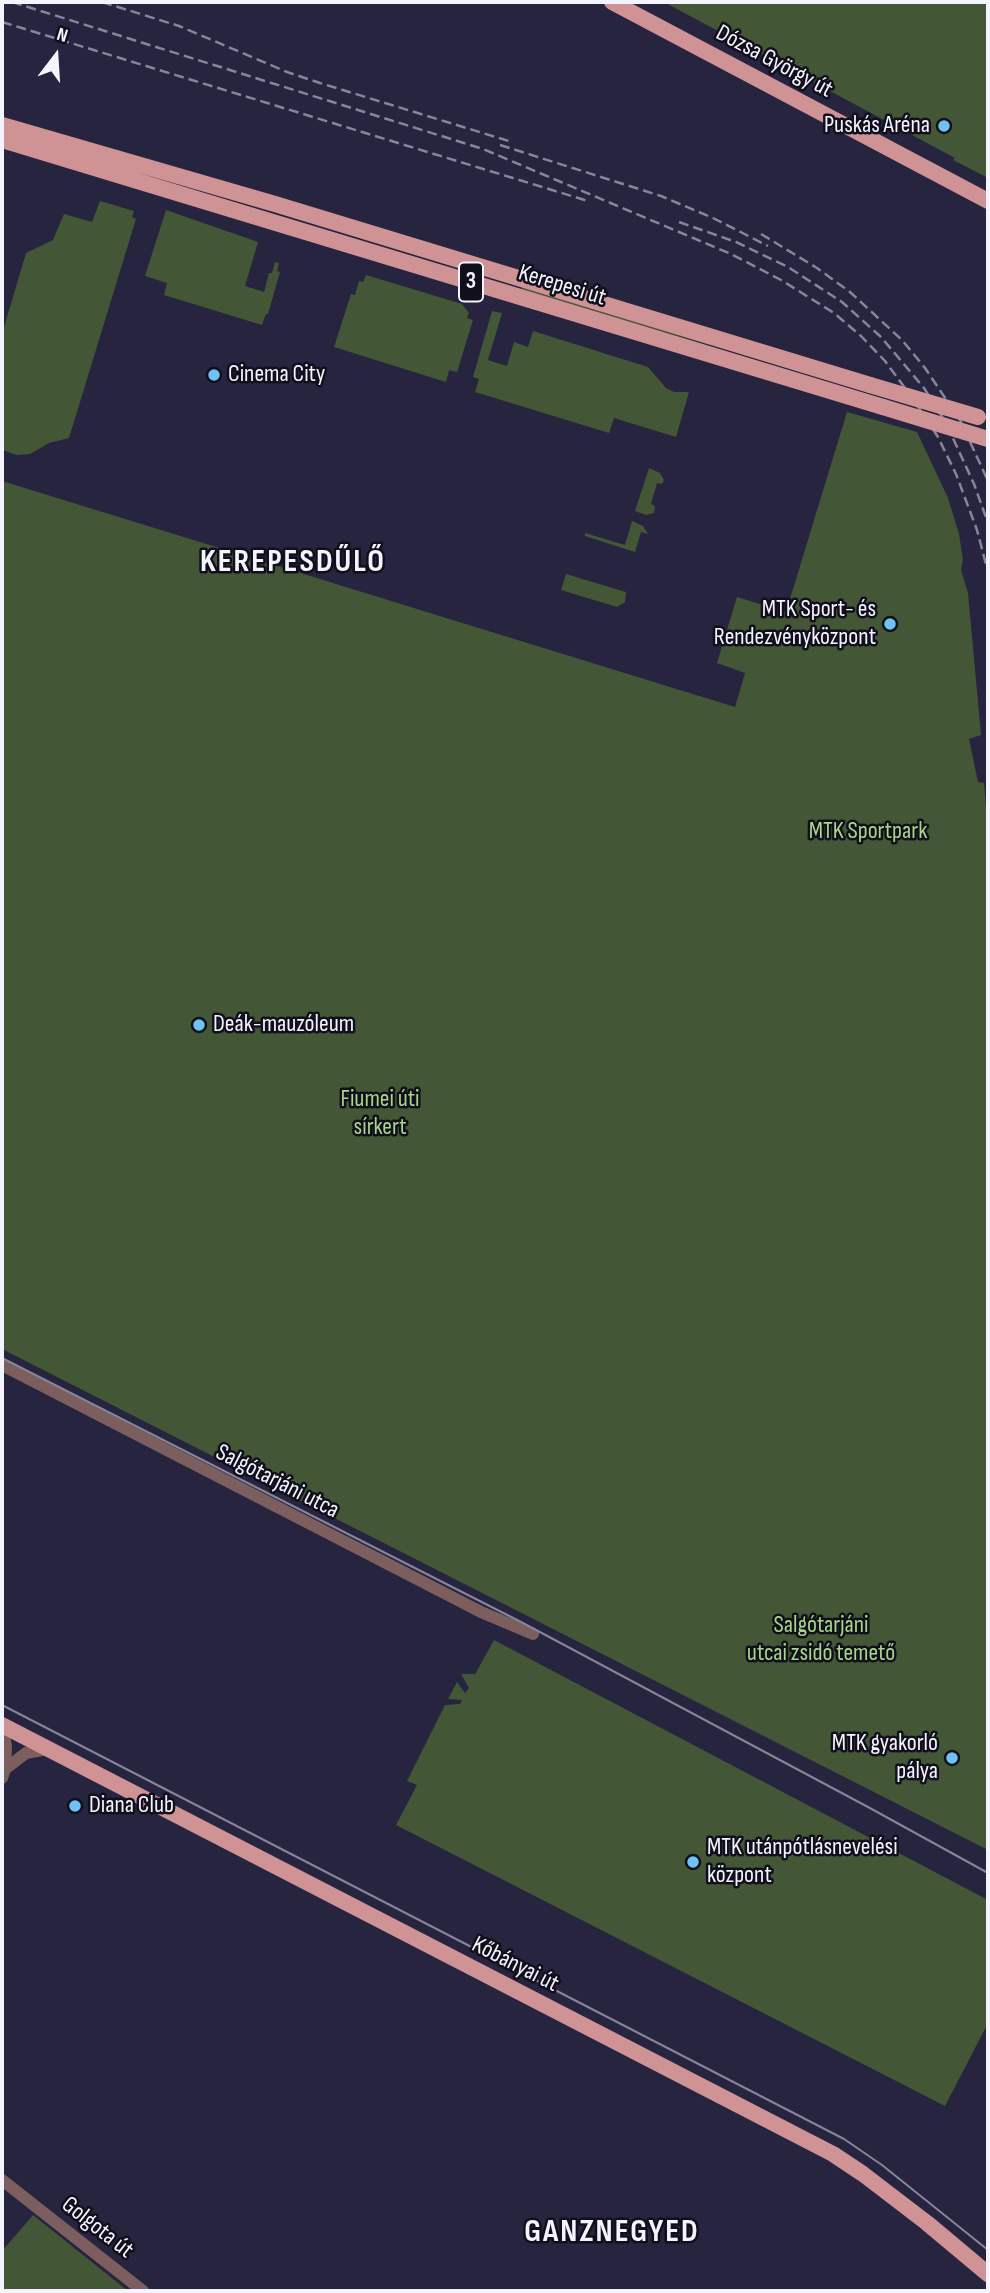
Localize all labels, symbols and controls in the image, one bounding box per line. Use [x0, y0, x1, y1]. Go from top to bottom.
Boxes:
street label: Dózsa György út [711, 19, 837, 105]
north arrow [21, 21, 91, 91]
text: N [54, 23, 71, 48]
place label: Puskás Aréna [824, 112, 930, 140]
marker: Puskás Aréna [936, 118, 952, 134]
street label: Kerepesi út [515, 259, 609, 313]
road number: 3 [459, 262, 483, 302]
place label: Cinema City [228, 361, 325, 389]
marker: Cinema City [206, 367, 222, 383]
district label: KEREPESDŰLŐ [201, 544, 385, 582]
place label: MTK Sport- és Rendezvényközpont [714, 596, 876, 652]
marker: MTK Sport- és Rendezvényközpont [882, 616, 898, 632]
park label: MTK Sportpark [809, 818, 927, 846]
place label: Deák-mauzóleum [213, 1011, 354, 1039]
marker: Deák-mauzóleum [191, 1017, 207, 1033]
park label: Fiumei úti sírkert [340, 1086, 420, 1142]
street label: Salgótarjáni utca [211, 1439, 343, 1525]
park label: Salgótarjáni utcai zsidó temető [747, 1612, 895, 1668]
place label: MTK gyakorló pálya [832, 1730, 938, 1786]
marker: MTK gyakorló pálya [944, 1750, 960, 1766]
place label: Diana Club [89, 1792, 174, 1820]
marker: Diana Club [67, 1798, 83, 1814]
place label: MTK utánpótlásnevelési központ [707, 1834, 898, 1890]
marker: MTK utánpótlásnevelési központ [685, 1854, 701, 1870]
street label: Kőbányai út [467, 1931, 563, 1999]
street label: Golgota út [55, 2191, 139, 2265]
district label: GANZNEGYED [526, 2214, 698, 2252]

